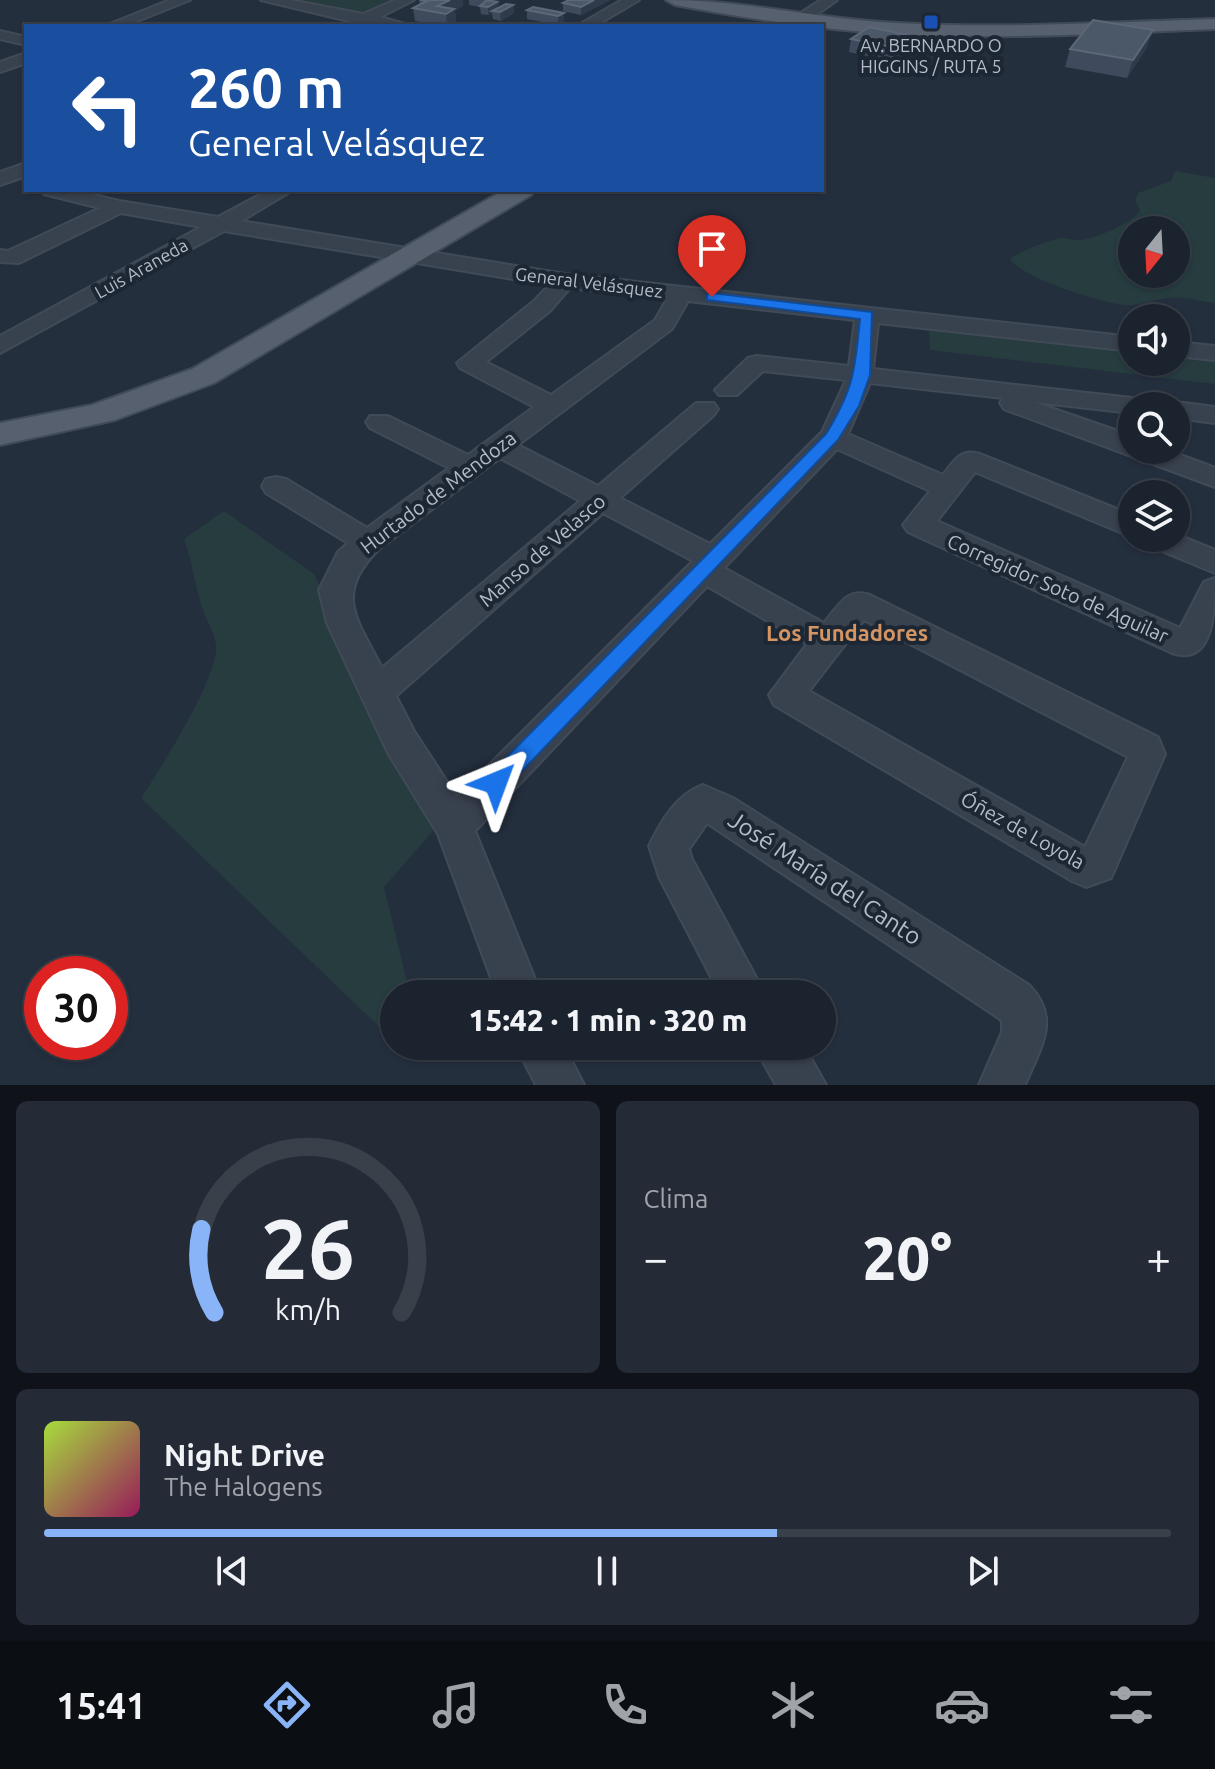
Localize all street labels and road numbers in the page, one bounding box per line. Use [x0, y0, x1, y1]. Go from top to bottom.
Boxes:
street label: Luis Araneda [91, 234, 191, 302]
street label: General Velásquez [514, 263, 664, 301]
street label: Hurtado de Mendoza [356, 426, 520, 558]
street label: Manso de Velasco [474, 489, 610, 611]
street label: Corregidor Soto de Aguilar [944, 529, 1172, 647]
street label: Óñez de Loyola [957, 787, 1089, 873]
street label: José María del Canto [724, 806, 926, 950]

